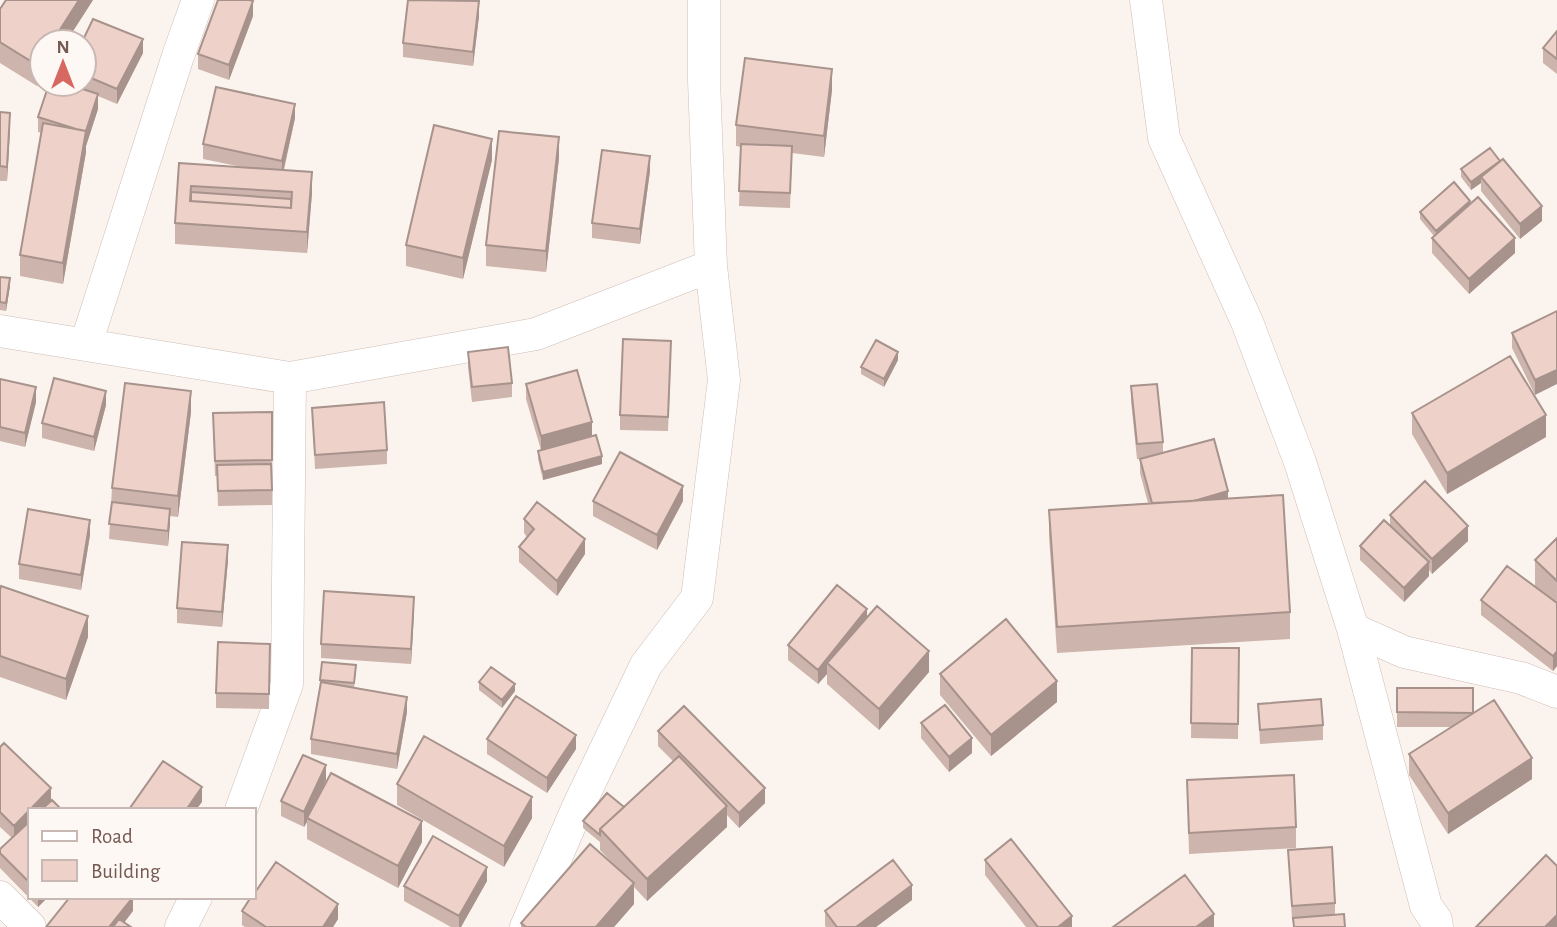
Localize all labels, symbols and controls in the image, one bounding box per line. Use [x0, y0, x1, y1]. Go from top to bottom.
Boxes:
north arrow [28, 28, 98, 98]
text: N [56, 38, 70, 57]
legend [28, 808, 256, 899]
text: Road [91, 826, 133, 847]
text: Building [91, 861, 161, 882]

